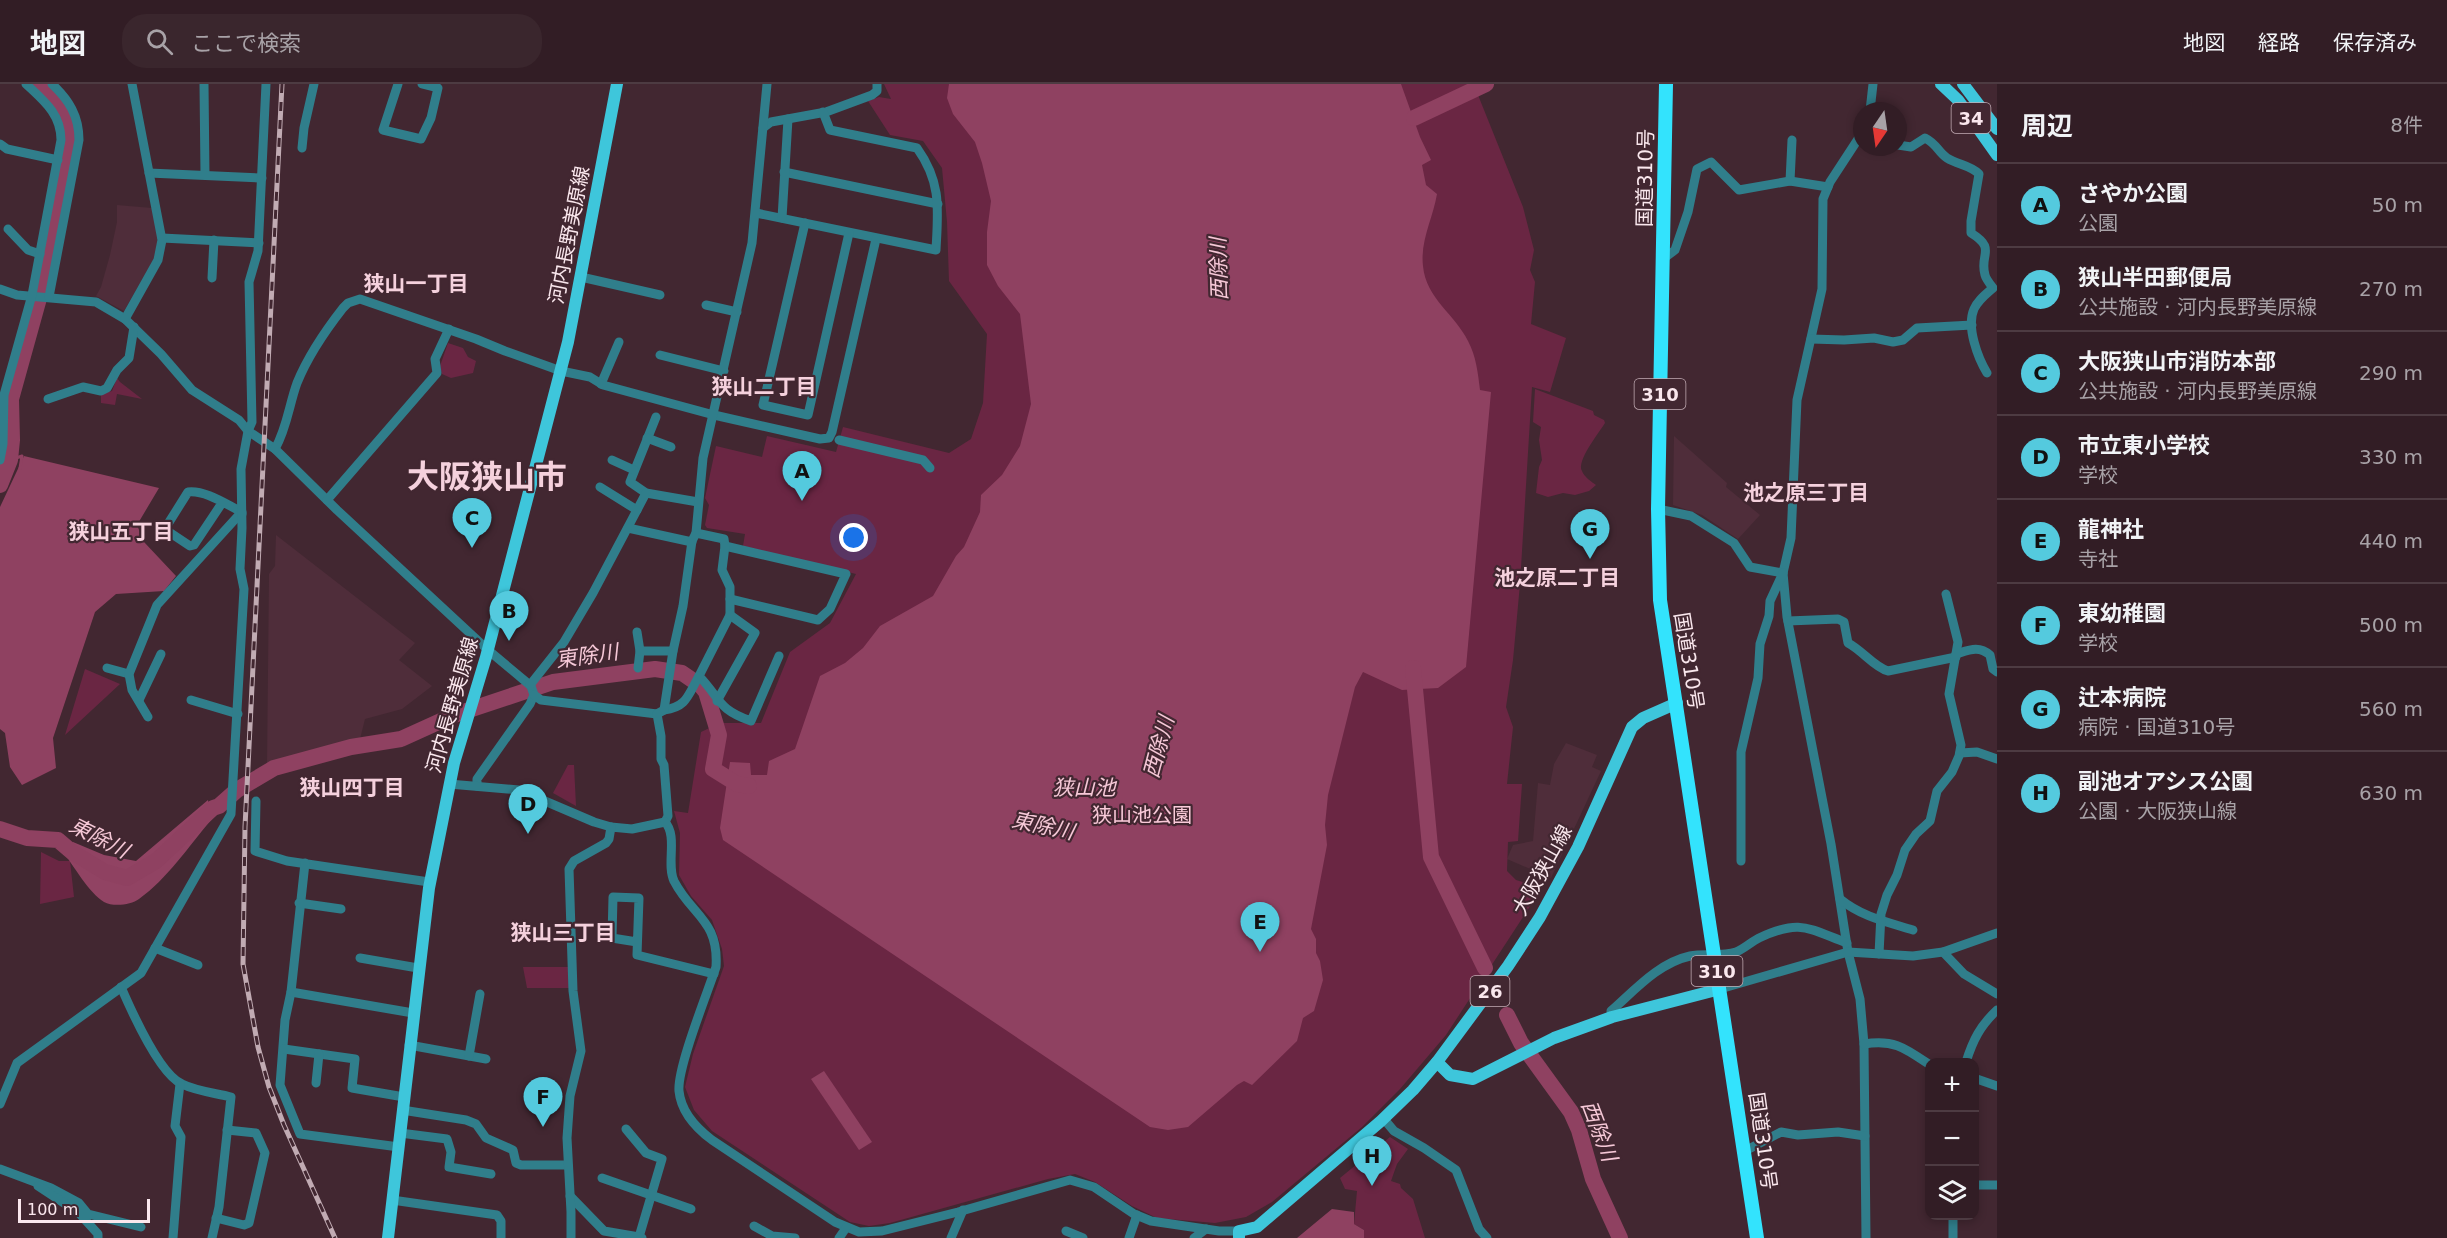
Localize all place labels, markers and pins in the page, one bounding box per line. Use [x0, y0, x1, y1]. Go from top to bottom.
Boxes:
pin: A [782, 452, 822, 501]
pin: C [452, 498, 492, 548]
pin: G [1570, 510, 1610, 559]
pin: B [490, 592, 528, 641]
pin: D [508, 784, 548, 834]
pin: E [1240, 902, 1280, 952]
pin: F [524, 1078, 562, 1127]
pin: H [1352, 1136, 1392, 1186]

